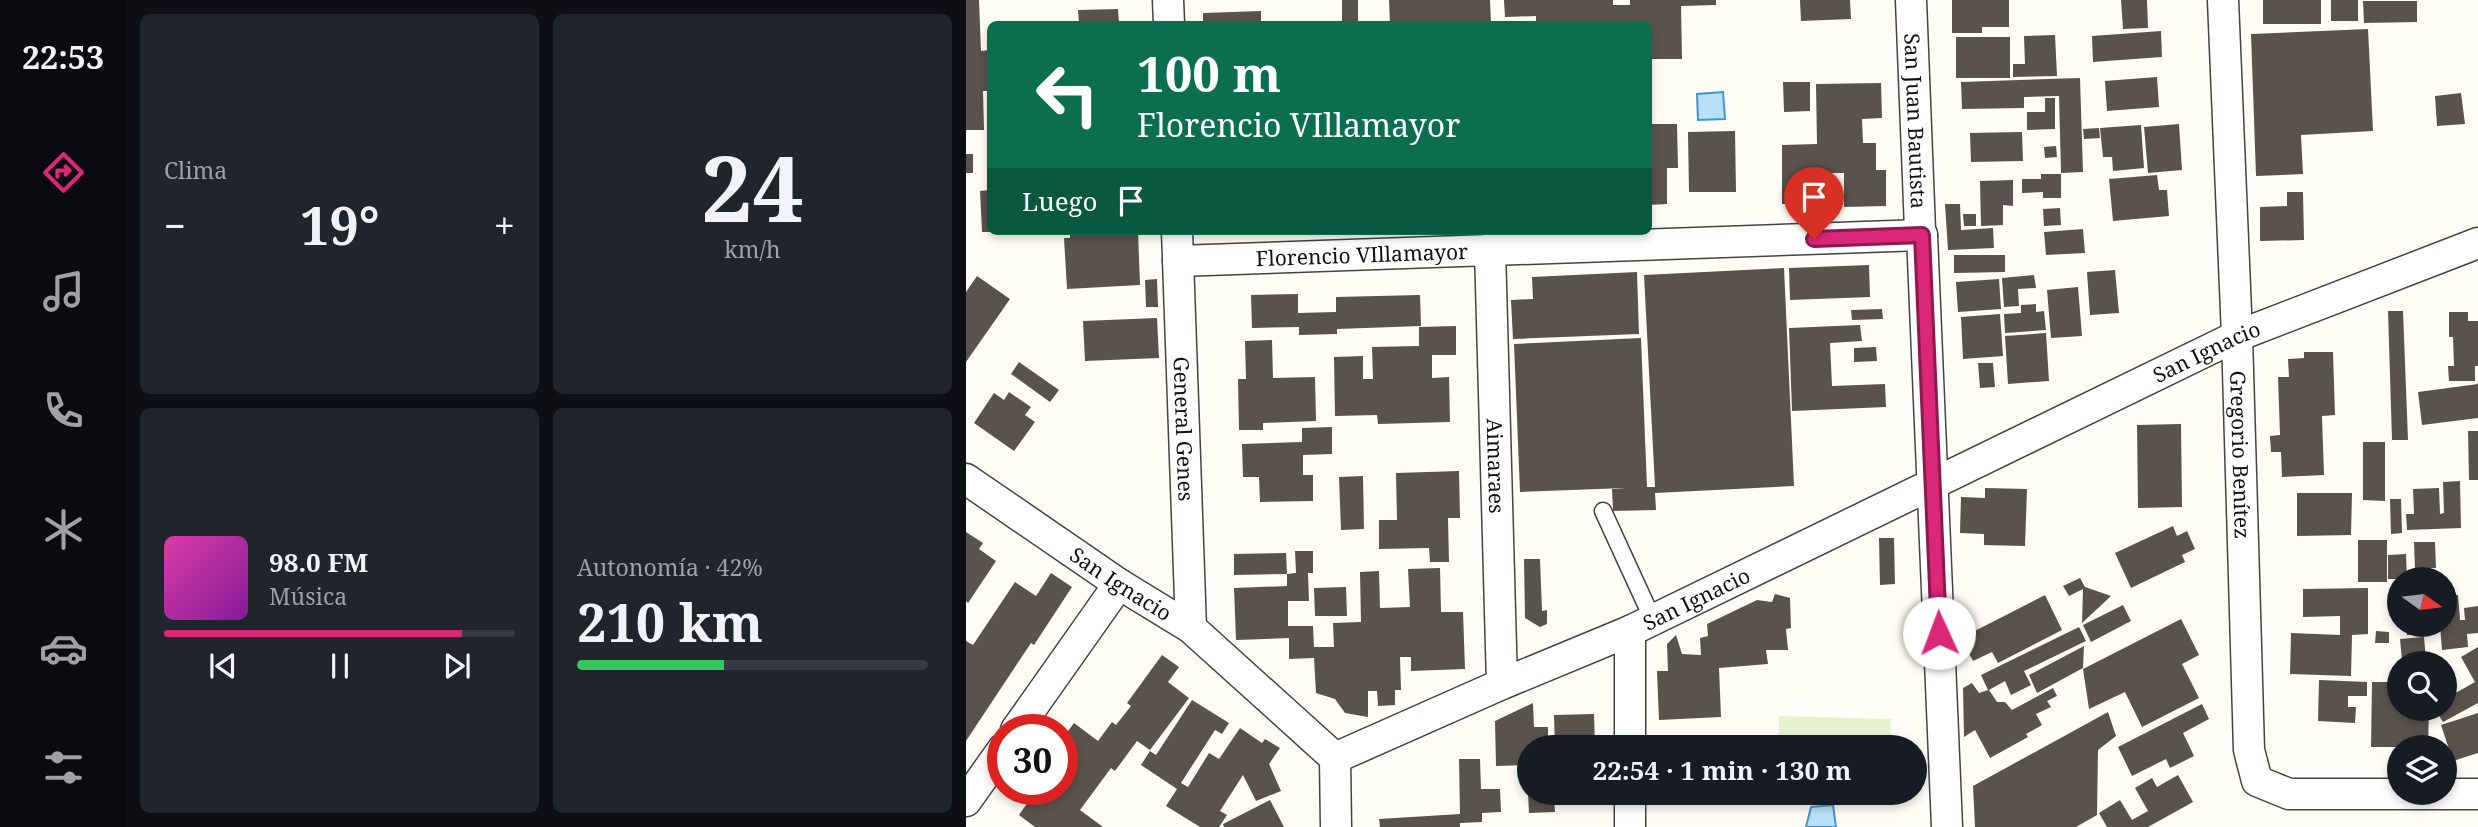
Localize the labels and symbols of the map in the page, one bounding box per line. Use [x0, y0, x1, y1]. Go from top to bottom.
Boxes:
street label: San Juan Bautista [1898, 33, 1933, 209]
pin [1784, 167, 1844, 239]
street label: Florencio VIllamayor [1255, 237, 1469, 272]
street label: San Ignacio [2148, 314, 2264, 389]
street label: General Genes [1167, 356, 1201, 502]
street label: Gregorio Benítez [2224, 370, 2257, 539]
street label: Aimaraes [1481, 418, 1511, 514]
street label: San Ignacio [1064, 540, 1177, 627]
street label: San Ignacio [1638, 561, 1755, 637]
north arrow [2387, 567, 2457, 637]
position arrow [1902, 596, 1976, 670]
speed limit sign: 30 [987, 714, 1078, 805]

